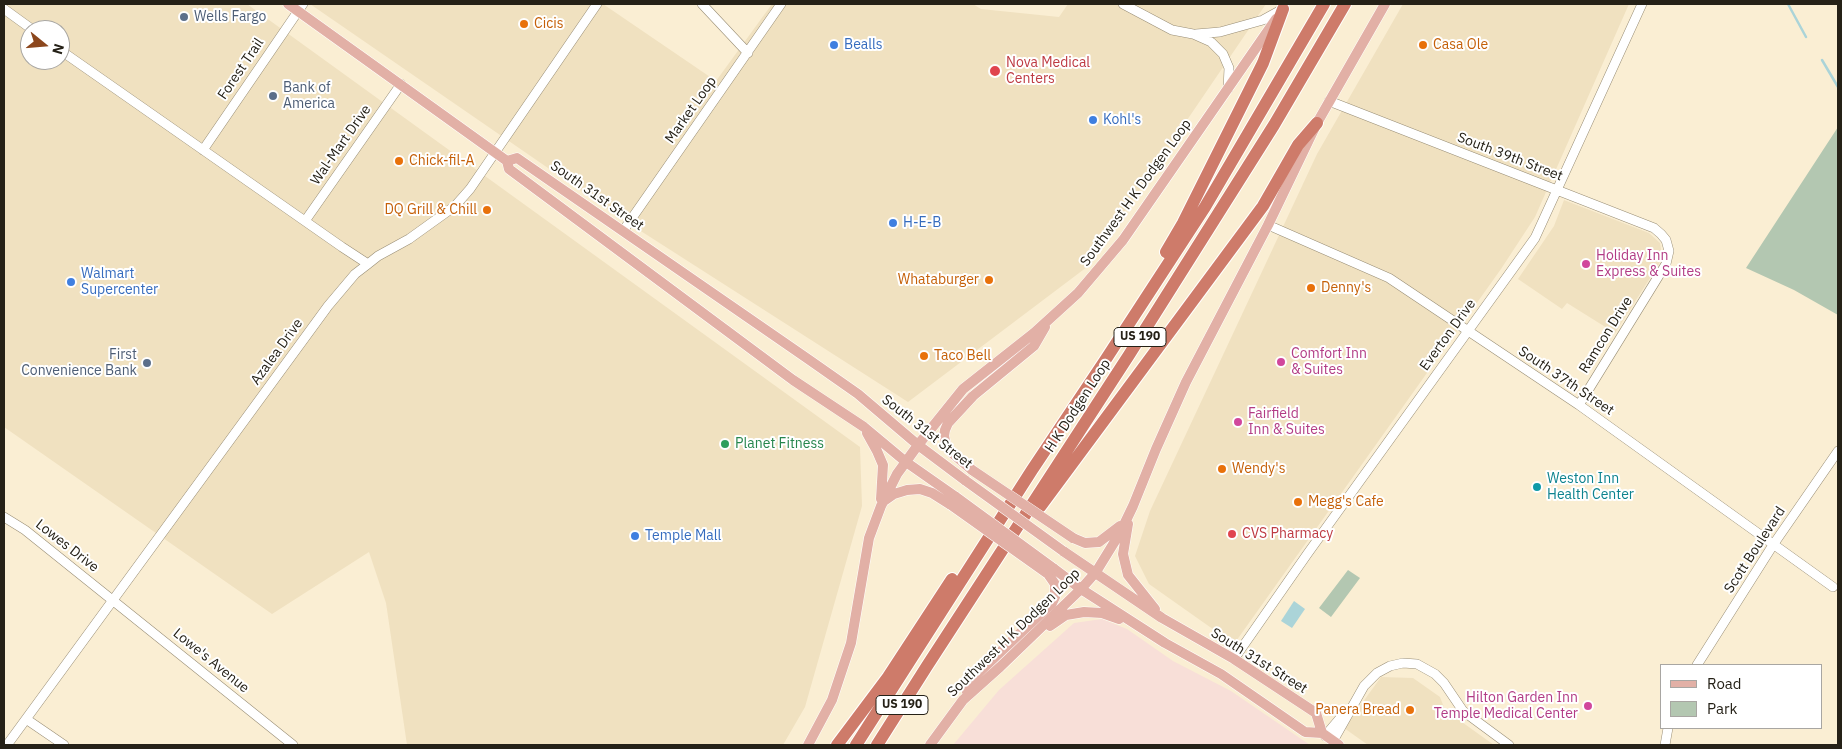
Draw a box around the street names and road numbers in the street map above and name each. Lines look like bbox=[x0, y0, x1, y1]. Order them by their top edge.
street label: Forest Trail bbox=[214, 35, 268, 103]
street label: Market Loop bbox=[662, 73, 720, 147]
street label: Wal-Mart Drive bbox=[307, 102, 375, 188]
street label: Southwest H K Dodgen Loop bbox=[1077, 116, 1195, 270]
street label: South 39th Street bbox=[1455, 129, 1565, 185]
street label: South 31st Street bbox=[547, 158, 647, 234]
street label: Ramcon Drive bbox=[1576, 294, 1636, 376]
street label: Everton Drive bbox=[1416, 296, 1480, 374]
street label: Azalea Drive bbox=[247, 316, 307, 388]
road number: US 190 bbox=[1114, 328, 1166, 347]
street label: South 37th Street bbox=[1515, 343, 1617, 419]
street label: H K Dodgen Loop bbox=[1042, 356, 1114, 456]
street label: South 31st Street bbox=[878, 391, 976, 473]
street label: Scott Boulevard bbox=[1721, 504, 1789, 596]
street label: Lowes Drive bbox=[32, 516, 102, 576]
street label: Southwest H K Dodgen Loop bbox=[944, 565, 1084, 701]
street label: Lowe's Avenue bbox=[170, 625, 252, 697]
street label: South 31st Street bbox=[1208, 625, 1310, 697]
road number: US 190 bbox=[876, 696, 928, 714]

